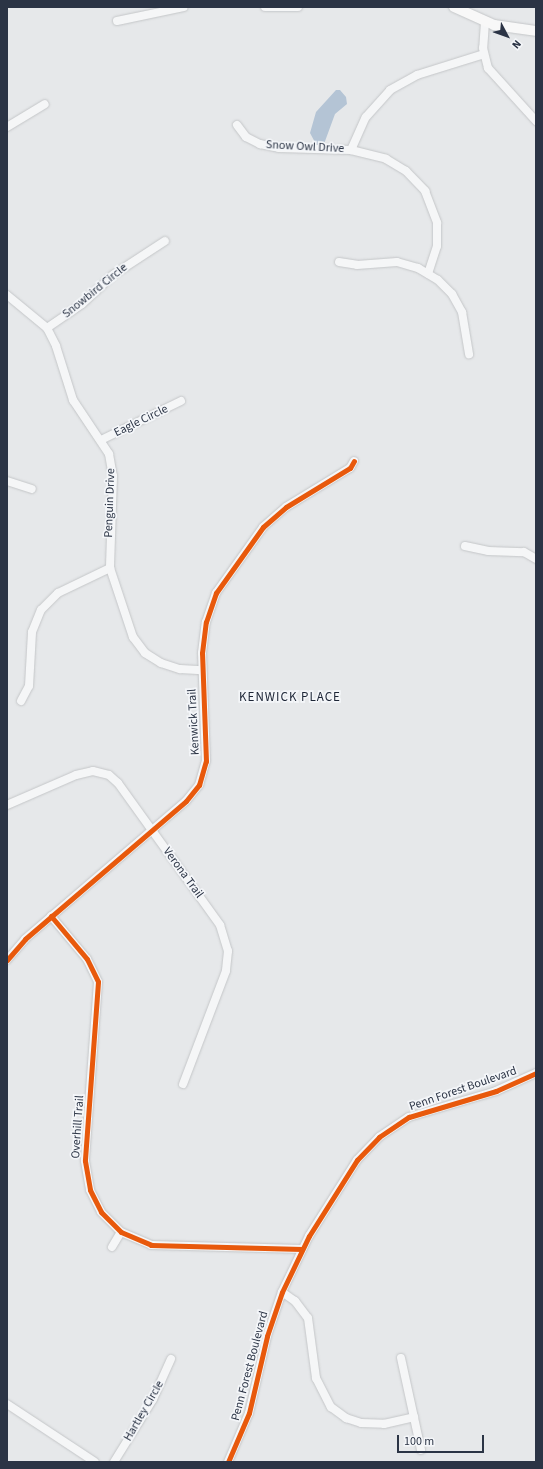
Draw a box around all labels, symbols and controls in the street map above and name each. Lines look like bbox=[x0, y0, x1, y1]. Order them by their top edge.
north arrow bbox=[487, 16, 527, 56]
text: N bbox=[508, 37, 525, 52]
street label: Snow Owl Drive bbox=[265, 138, 345, 156]
street label: Snowbird Circle bbox=[60, 261, 130, 321]
street label: Eagle Circle bbox=[112, 402, 170, 440]
street label: Penguin Drive bbox=[102, 468, 118, 538]
street label: Kenwick Trail bbox=[185, 688, 203, 756]
district label: KENWICK PLACE bbox=[239, 689, 341, 705]
street label: Verona Trail bbox=[160, 845, 206, 901]
street label: Penn Forest Boulevard bbox=[407, 1064, 519, 1114]
street label: Overhill Trail bbox=[69, 1095, 87, 1159]
street label: Penn Forest Boulevard bbox=[228, 1310, 272, 1422]
street label: Hartley Circle bbox=[121, 1378, 167, 1444]
scale bar bbox=[399, 1427, 486, 1453]
text: 100 m bbox=[404, 1433, 434, 1450]

